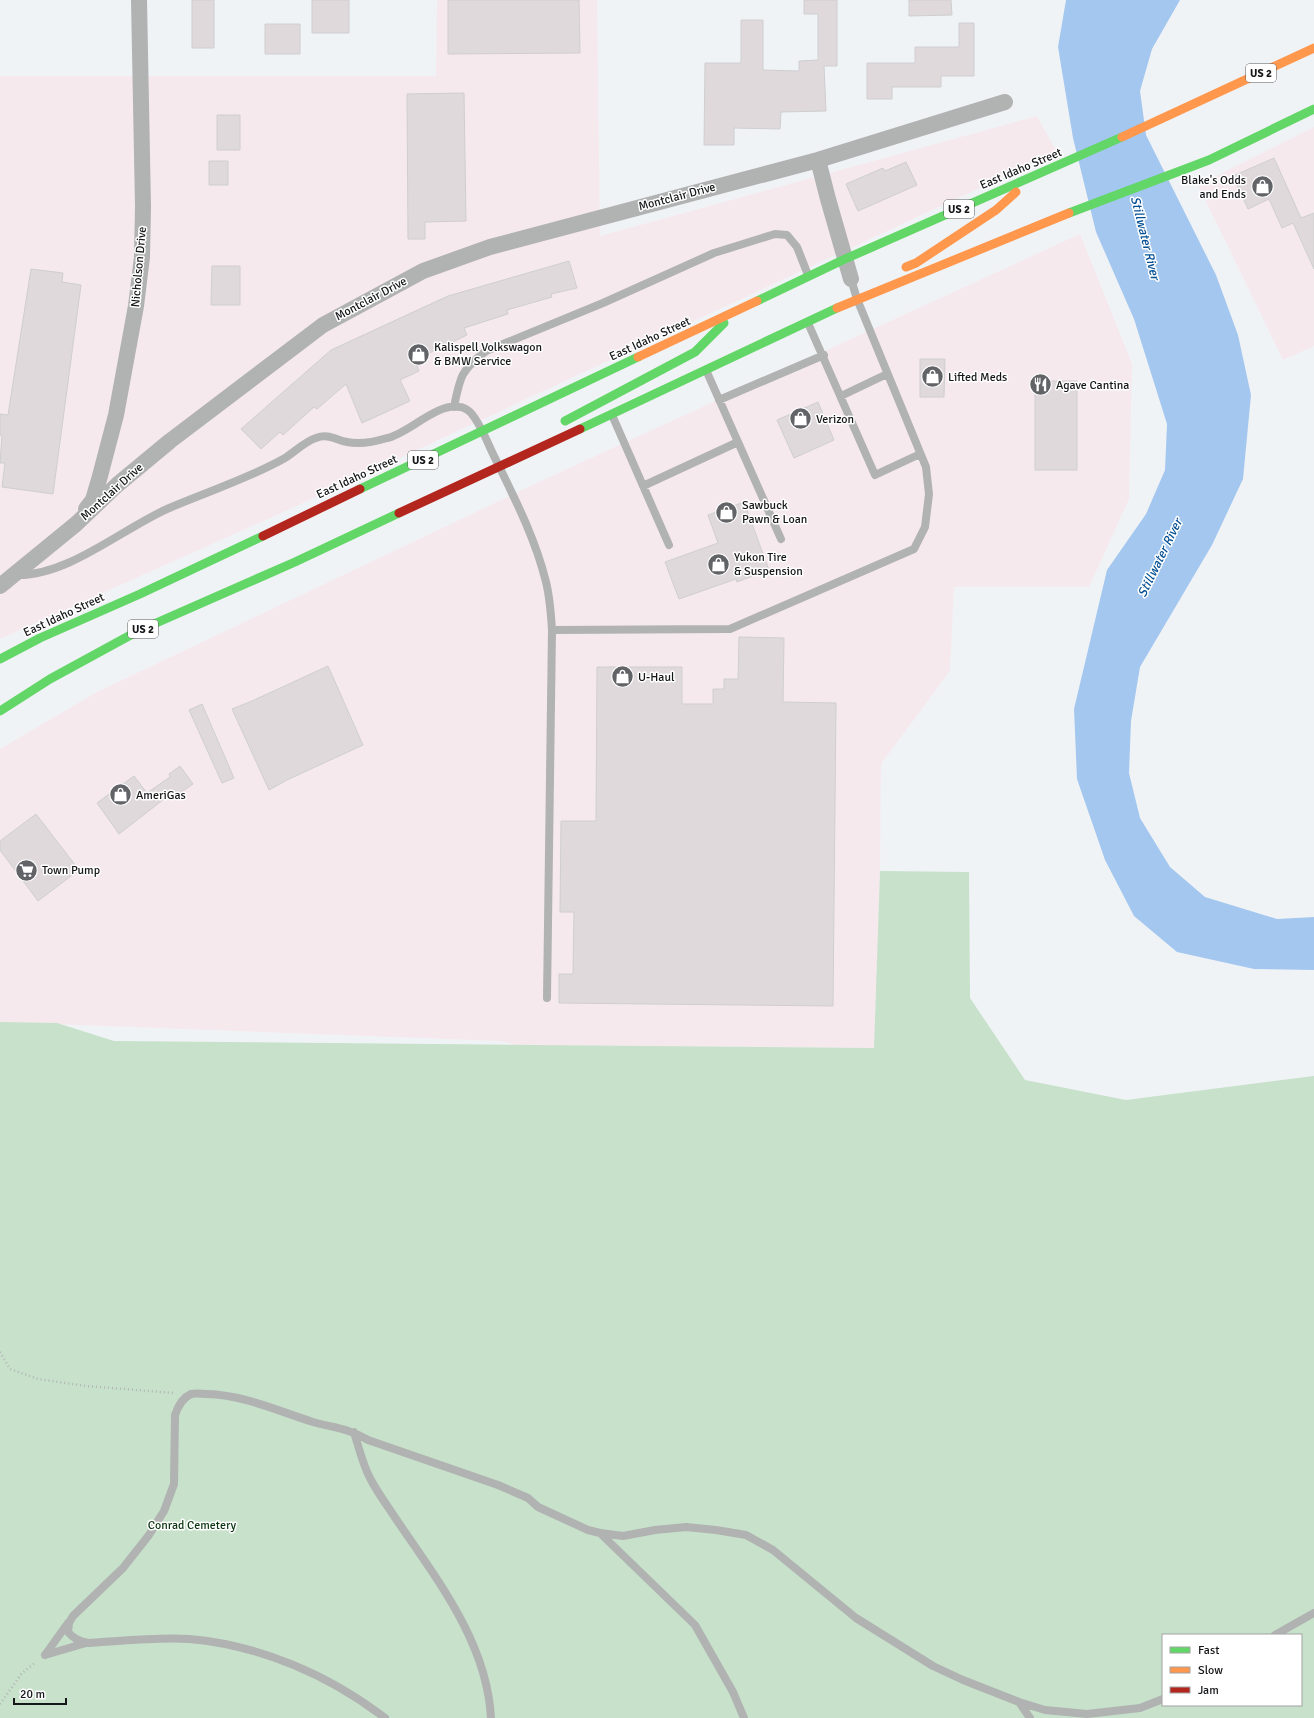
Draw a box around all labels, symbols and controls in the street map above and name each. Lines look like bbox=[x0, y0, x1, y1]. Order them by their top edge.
road number: US 2 bbox=[1246, 64, 1276, 82]
street label: East Idaho Street bbox=[978, 145, 1064, 193]
place label: Blake's Odds and Ends bbox=[1181, 173, 1246, 202]
shop icon: Blake's Odds and Ends bbox=[1249, 174, 1275, 200]
street label: Montclair Drive bbox=[637, 180, 717, 214]
water label: Stillwater River bbox=[1127, 195, 1164, 283]
road number: US 2 bbox=[944, 200, 974, 218]
street label: Nicholson Drive bbox=[128, 226, 150, 308]
street label: Montclair Drive bbox=[333, 274, 409, 324]
street label: East Idaho Street bbox=[607, 314, 693, 364]
place label: Kalispell Volkswagon & BMW Service bbox=[434, 340, 542, 369]
shop icon: Kalispell Volkswagon & BMW Service bbox=[406, 341, 432, 367]
shop icon: Lifted Meds bbox=[919, 364, 945, 390]
place label: Lifted Meds bbox=[948, 370, 1007, 385]
restaurant icon: Agave Cantina bbox=[1027, 372, 1053, 398]
place label: Agave Cantina bbox=[1056, 378, 1129, 393]
shop icon: Verizon bbox=[788, 406, 814, 432]
place label: Verizon bbox=[816, 412, 854, 427]
road number: US 2 bbox=[408, 451, 438, 469]
street label: East Idaho Street bbox=[314, 452, 400, 502]
street label: Montclair Drive bbox=[78, 460, 146, 524]
place label: Sawbuck Pawn & Loan bbox=[742, 498, 807, 527]
shop icon: Sawbuck Pawn & Loan bbox=[714, 499, 740, 525]
water label: Stillwater River bbox=[1134, 514, 1187, 600]
place label: Yukon Tire & Suspension bbox=[734, 550, 803, 579]
shop icon: Yukon Tire & Suspension bbox=[705, 551, 731, 577]
street label: East Idaho Street bbox=[21, 590, 107, 640]
road number: US 2 bbox=[128, 620, 158, 638]
shop icon: U-Haul bbox=[610, 664, 636, 690]
place label: U-Haul bbox=[638, 670, 675, 685]
shop icon: AmeriGas bbox=[107, 782, 133, 808]
place label: AmeriGas bbox=[136, 788, 186, 803]
supermarket icon: Town Pump bbox=[14, 857, 40, 883]
place label: Town Pump bbox=[42, 863, 100, 878]
park label: Conrad Cemetery bbox=[148, 1518, 237, 1533]
legend bbox=[1162, 1634, 1302, 1706]
text: Fast bbox=[1198, 1643, 1219, 1658]
text: Slow bbox=[1198, 1663, 1223, 1678]
scale bar bbox=[14, 1680, 66, 1706]
text: Jam bbox=[1198, 1683, 1219, 1698]
text: 20 m bbox=[20, 1687, 45, 1702]

